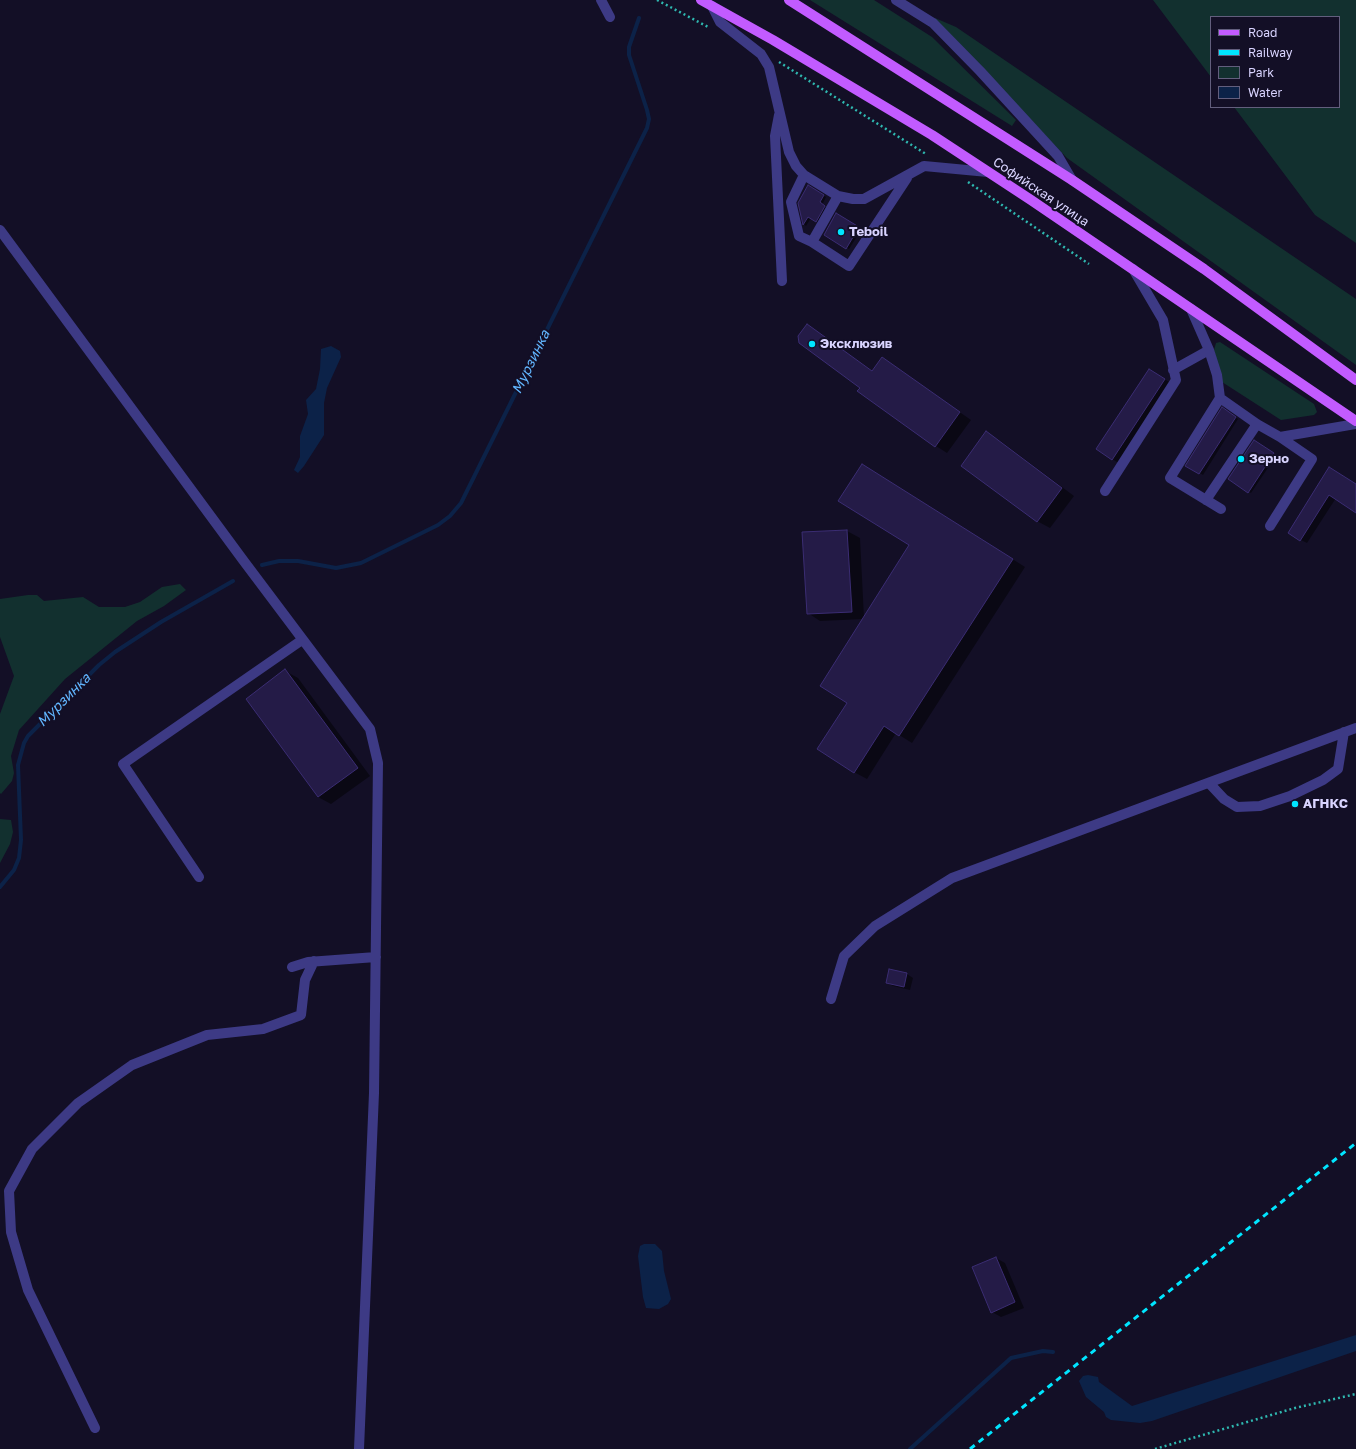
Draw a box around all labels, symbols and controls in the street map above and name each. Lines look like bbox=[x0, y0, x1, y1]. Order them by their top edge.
legend bbox=[1210, 16, 1340, 108]
text: Road bbox=[1248, 25, 1277, 40]
text: Railway bbox=[1248, 45, 1293, 60]
text: Park bbox=[1248, 65, 1274, 80]
text: Water bbox=[1248, 85, 1282, 100]
street label: Софийская улица bbox=[990, 154, 1092, 230]
place label: Teboil bbox=[849, 224, 888, 240]
marker: Teboil bbox=[836, 227, 846, 237]
water label: Мурзинка bbox=[508, 327, 554, 397]
place label: Эксклюзив bbox=[820, 336, 892, 352]
marker: Эксклюзив bbox=[807, 339, 817, 349]
place label: Зерно bbox=[1249, 451, 1289, 467]
marker: Зерно bbox=[1236, 454, 1246, 464]
water label: Мурзинка bbox=[34, 670, 94, 730]
place label: АГНКС bbox=[1303, 796, 1348, 812]
marker: АГНКС bbox=[1290, 799, 1300, 809]

